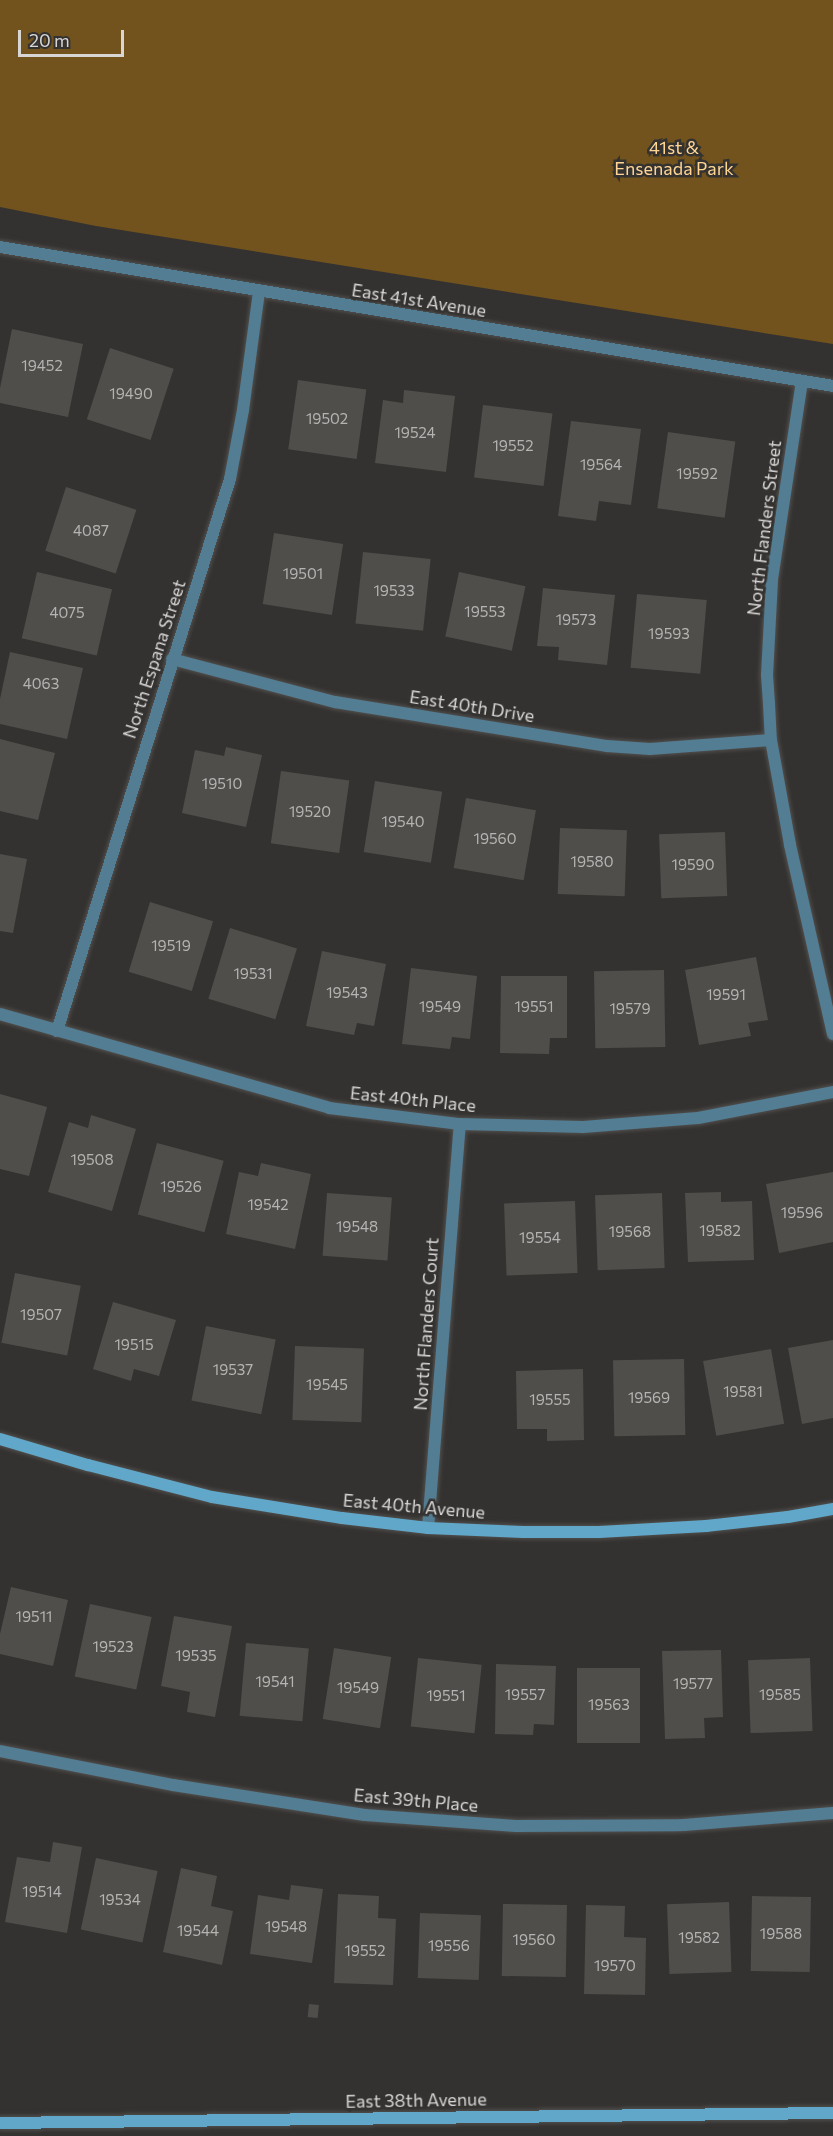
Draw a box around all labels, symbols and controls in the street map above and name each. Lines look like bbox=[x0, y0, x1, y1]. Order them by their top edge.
scale bar bbox=[21, 18, 128, 56]
text: 20 m bbox=[29, 29, 70, 51]
park label: 41st & Ensenada Park bbox=[614, 137, 734, 180]
street label: East 41st Avenue bbox=[350, 279, 488, 321]
house number: 19452 bbox=[21, 357, 63, 375]
house number: 19490 bbox=[109, 385, 153, 403]
house number: 19502 bbox=[306, 410, 348, 428]
house number: 19524 bbox=[394, 424, 436, 442]
house number: 19552 bbox=[492, 437, 534, 455]
street label: North Flanders Street bbox=[743, 439, 785, 617]
house number: 19564 bbox=[580, 456, 622, 474]
house number: 19592 bbox=[676, 465, 718, 483]
house number: 4087 bbox=[73, 522, 109, 540]
house number: 19501 bbox=[283, 565, 323, 583]
street label: North Espana Street bbox=[118, 577, 190, 741]
house number: 19533 bbox=[373, 582, 415, 600]
house number: 19553 bbox=[464, 603, 506, 621]
house number: 4075 bbox=[49, 604, 85, 622]
house number: 19573 bbox=[556, 611, 596, 629]
house number: 19593 bbox=[648, 625, 690, 643]
house number: 4063 bbox=[23, 675, 59, 693]
street label: East 40th Drive bbox=[408, 685, 536, 727]
house number: 19510 bbox=[202, 775, 242, 793]
house number: 19520 bbox=[289, 803, 331, 821]
house number: 19540 bbox=[382, 813, 424, 831]
house number: 19560 bbox=[473, 830, 517, 848]
house number: 19580 bbox=[570, 853, 614, 871]
house number: 19590 bbox=[671, 856, 715, 874]
house number: 19519 bbox=[151, 937, 191, 955]
house number: 19531 bbox=[233, 965, 273, 983]
house number: 19543 bbox=[326, 984, 368, 1002]
house number: 19591 bbox=[706, 986, 746, 1004]
house number: 19549 bbox=[419, 998, 461, 1016]
house number: 19551 bbox=[514, 998, 554, 1016]
house number: 19579 bbox=[609, 1000, 651, 1018]
street label: East 40th Place bbox=[349, 1082, 477, 1116]
house number: 19508 bbox=[70, 1151, 114, 1169]
house number: 19526 bbox=[160, 1178, 202, 1196]
house number: 19542 bbox=[247, 1196, 289, 1214]
house number: 19596 bbox=[781, 1204, 823, 1222]
house number: 19548 bbox=[336, 1218, 378, 1236]
house number: 19582 bbox=[699, 1222, 741, 1240]
house number: 19568 bbox=[609, 1223, 651, 1241]
house number: 19554 bbox=[519, 1229, 561, 1247]
street label: North Flanders Court bbox=[409, 1237, 443, 1411]
house number: 19507 bbox=[20, 1306, 62, 1324]
house number: 19515 bbox=[114, 1336, 154, 1354]
house number: 19537 bbox=[213, 1361, 253, 1379]
house number: 19545 bbox=[306, 1376, 348, 1394]
house number: 19581 bbox=[723, 1383, 763, 1401]
house number: 19569 bbox=[628, 1389, 670, 1407]
house number: 19555 bbox=[529, 1391, 571, 1409]
street label: East 40th Avenue bbox=[342, 1489, 486, 1523]
house number: 19511 bbox=[16, 1608, 52, 1626]
house number: 19523 bbox=[92, 1638, 134, 1656]
house number: 19535 bbox=[175, 1647, 217, 1665]
house number: 19541 bbox=[255, 1673, 295, 1691]
house number: 19577 bbox=[673, 1675, 713, 1693]
house number: 19549 bbox=[337, 1679, 379, 1697]
house number: 19557 bbox=[505, 1686, 545, 1704]
house number: 19585 bbox=[759, 1686, 801, 1704]
house number: 19551 bbox=[426, 1687, 466, 1705]
house number: 19563 bbox=[588, 1696, 630, 1714]
street label: East 39th Place bbox=[353, 1784, 479, 1816]
house number: 19514 bbox=[22, 1883, 62, 1901]
house number: 19534 bbox=[99, 1891, 141, 1909]
house number: 19548 bbox=[265, 1918, 307, 1936]
house number: 19544 bbox=[177, 1922, 219, 1940]
house number: 19588 bbox=[760, 1925, 802, 1943]
house number: 19582 bbox=[678, 1929, 720, 1947]
house number: 19560 bbox=[512, 1931, 556, 1949]
house number: 19556 bbox=[428, 1937, 470, 1955]
house number: 19552 bbox=[344, 1942, 386, 1960]
house number: 19570 bbox=[594, 1957, 636, 1975]
street label: East 38th Avenue bbox=[345, 2088, 487, 2112]

